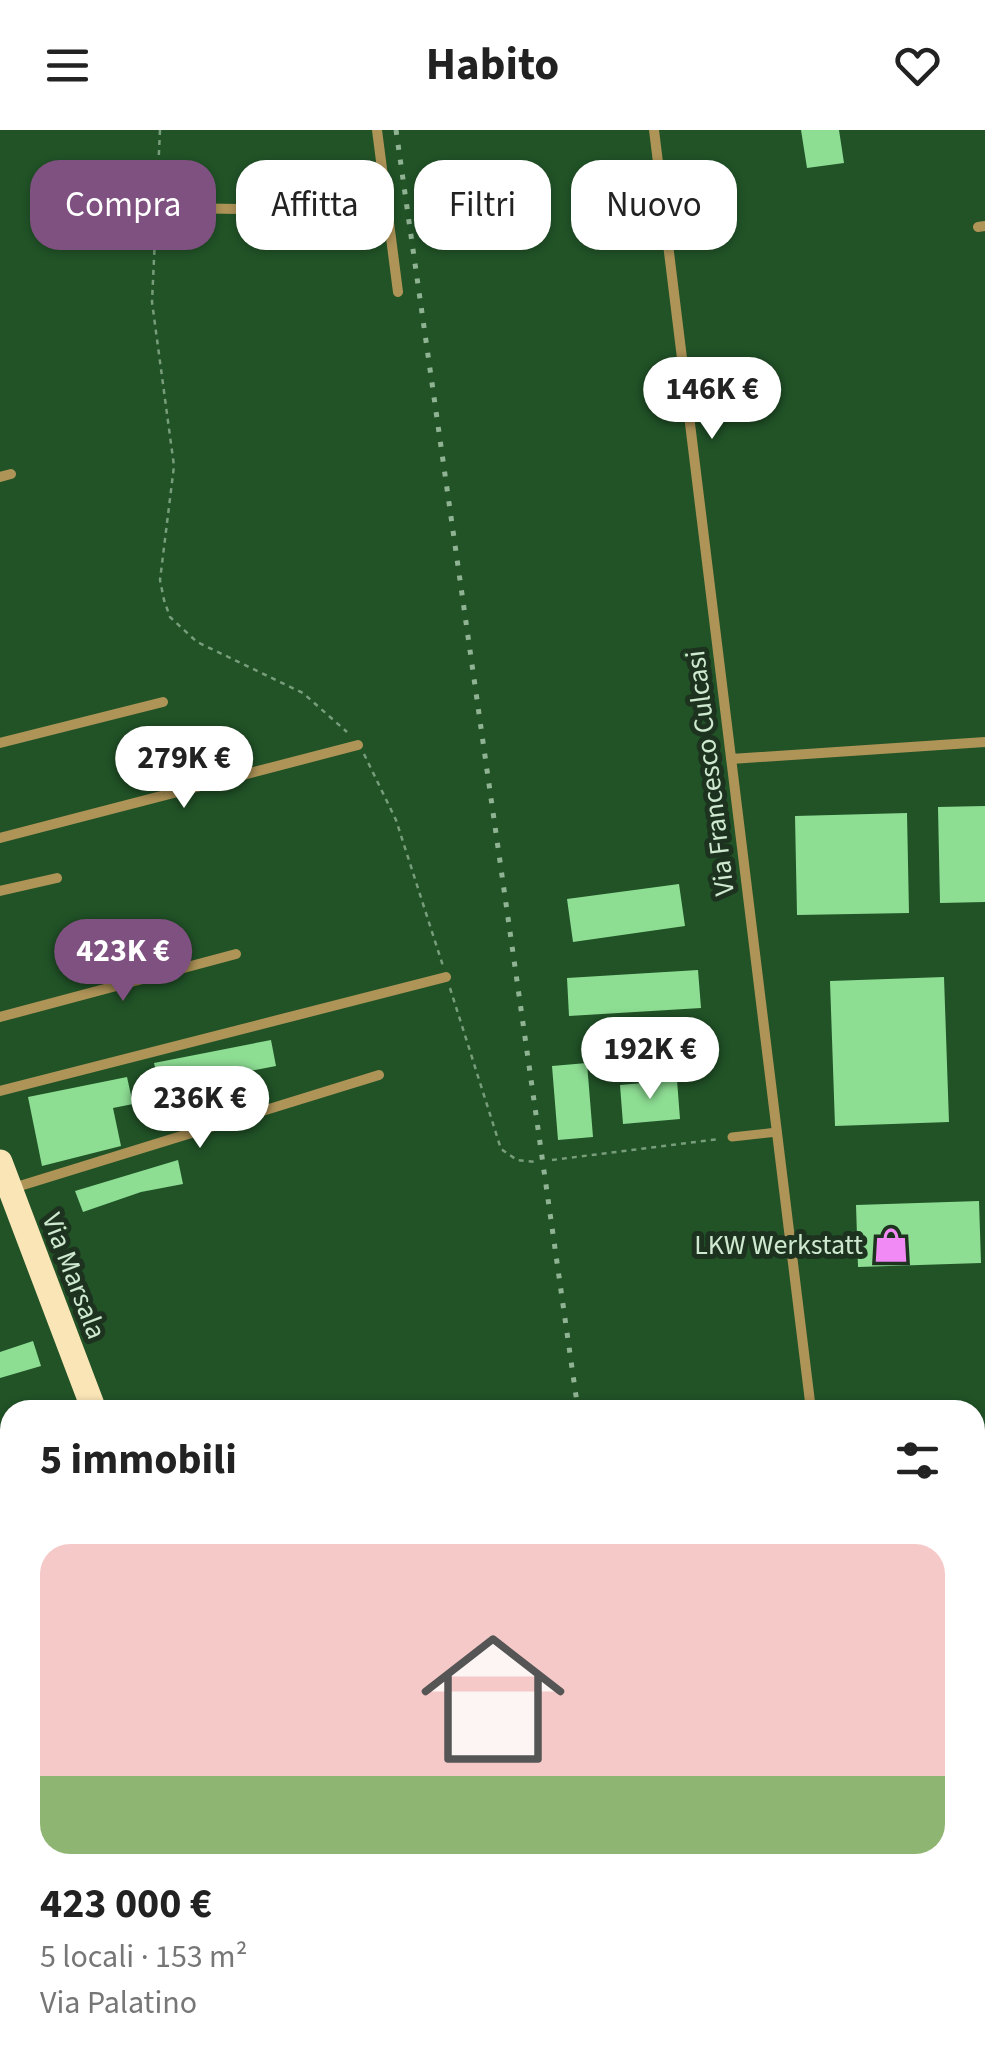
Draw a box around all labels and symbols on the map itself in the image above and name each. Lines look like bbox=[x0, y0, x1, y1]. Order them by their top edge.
pin: 146K € bbox=[631, 357, 793, 442]
street label: Via Francesco Culcasi bbox=[675, 648, 745, 898]
pin: 279K € bbox=[103, 726, 265, 811]
pin: 423K € bbox=[42, 919, 204, 1004]
pin: 192K € bbox=[569, 1017, 731, 1102]
pin: 236K € bbox=[119, 1066, 281, 1151]
street label: Via Marsala bbox=[32, 1207, 116, 1345]
place label: LKW Werkstatt bbox=[694, 1225, 864, 1265]
shop icon: LKW Werkstatt bbox=[872, 1226, 910, 1264]

